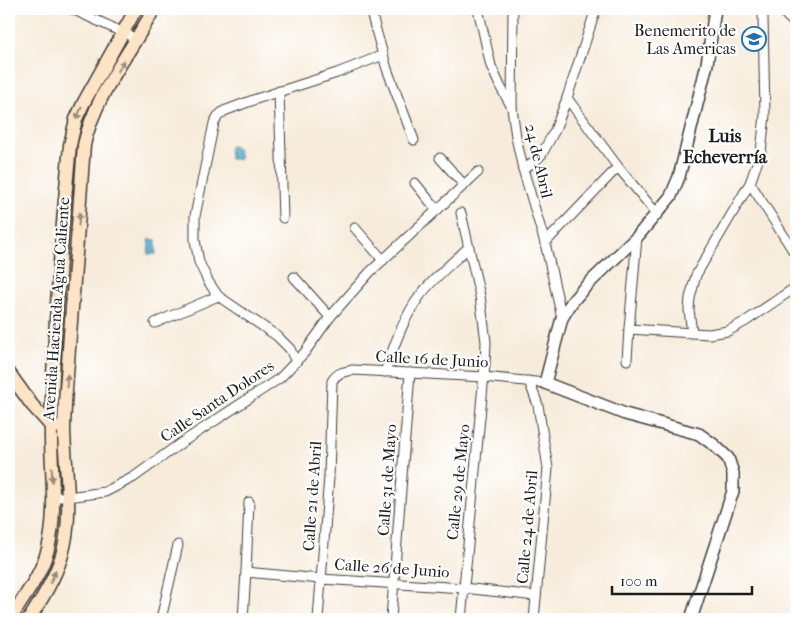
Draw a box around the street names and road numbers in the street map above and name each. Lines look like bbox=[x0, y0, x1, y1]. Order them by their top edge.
street label: 24 de Abril bbox=[521, 122, 557, 201]
street label: Avenida Hacienda Agua Caliente bbox=[39, 196, 73, 423]
street label: Calle 16 de Junio bbox=[375, 347, 489, 371]
street label: Calle Santa Dolores bbox=[157, 356, 277, 446]
street label: Calle 31 de Mayo bbox=[374, 423, 400, 537]
street label: Calle 29 de Mayo bbox=[442, 423, 474, 541]
street label: Calle 21 de Abril bbox=[299, 440, 325, 552]
street label: Calle 24 de Abril bbox=[513, 469, 541, 585]
street label: Calle 26 de Junio bbox=[334, 554, 450, 582]

